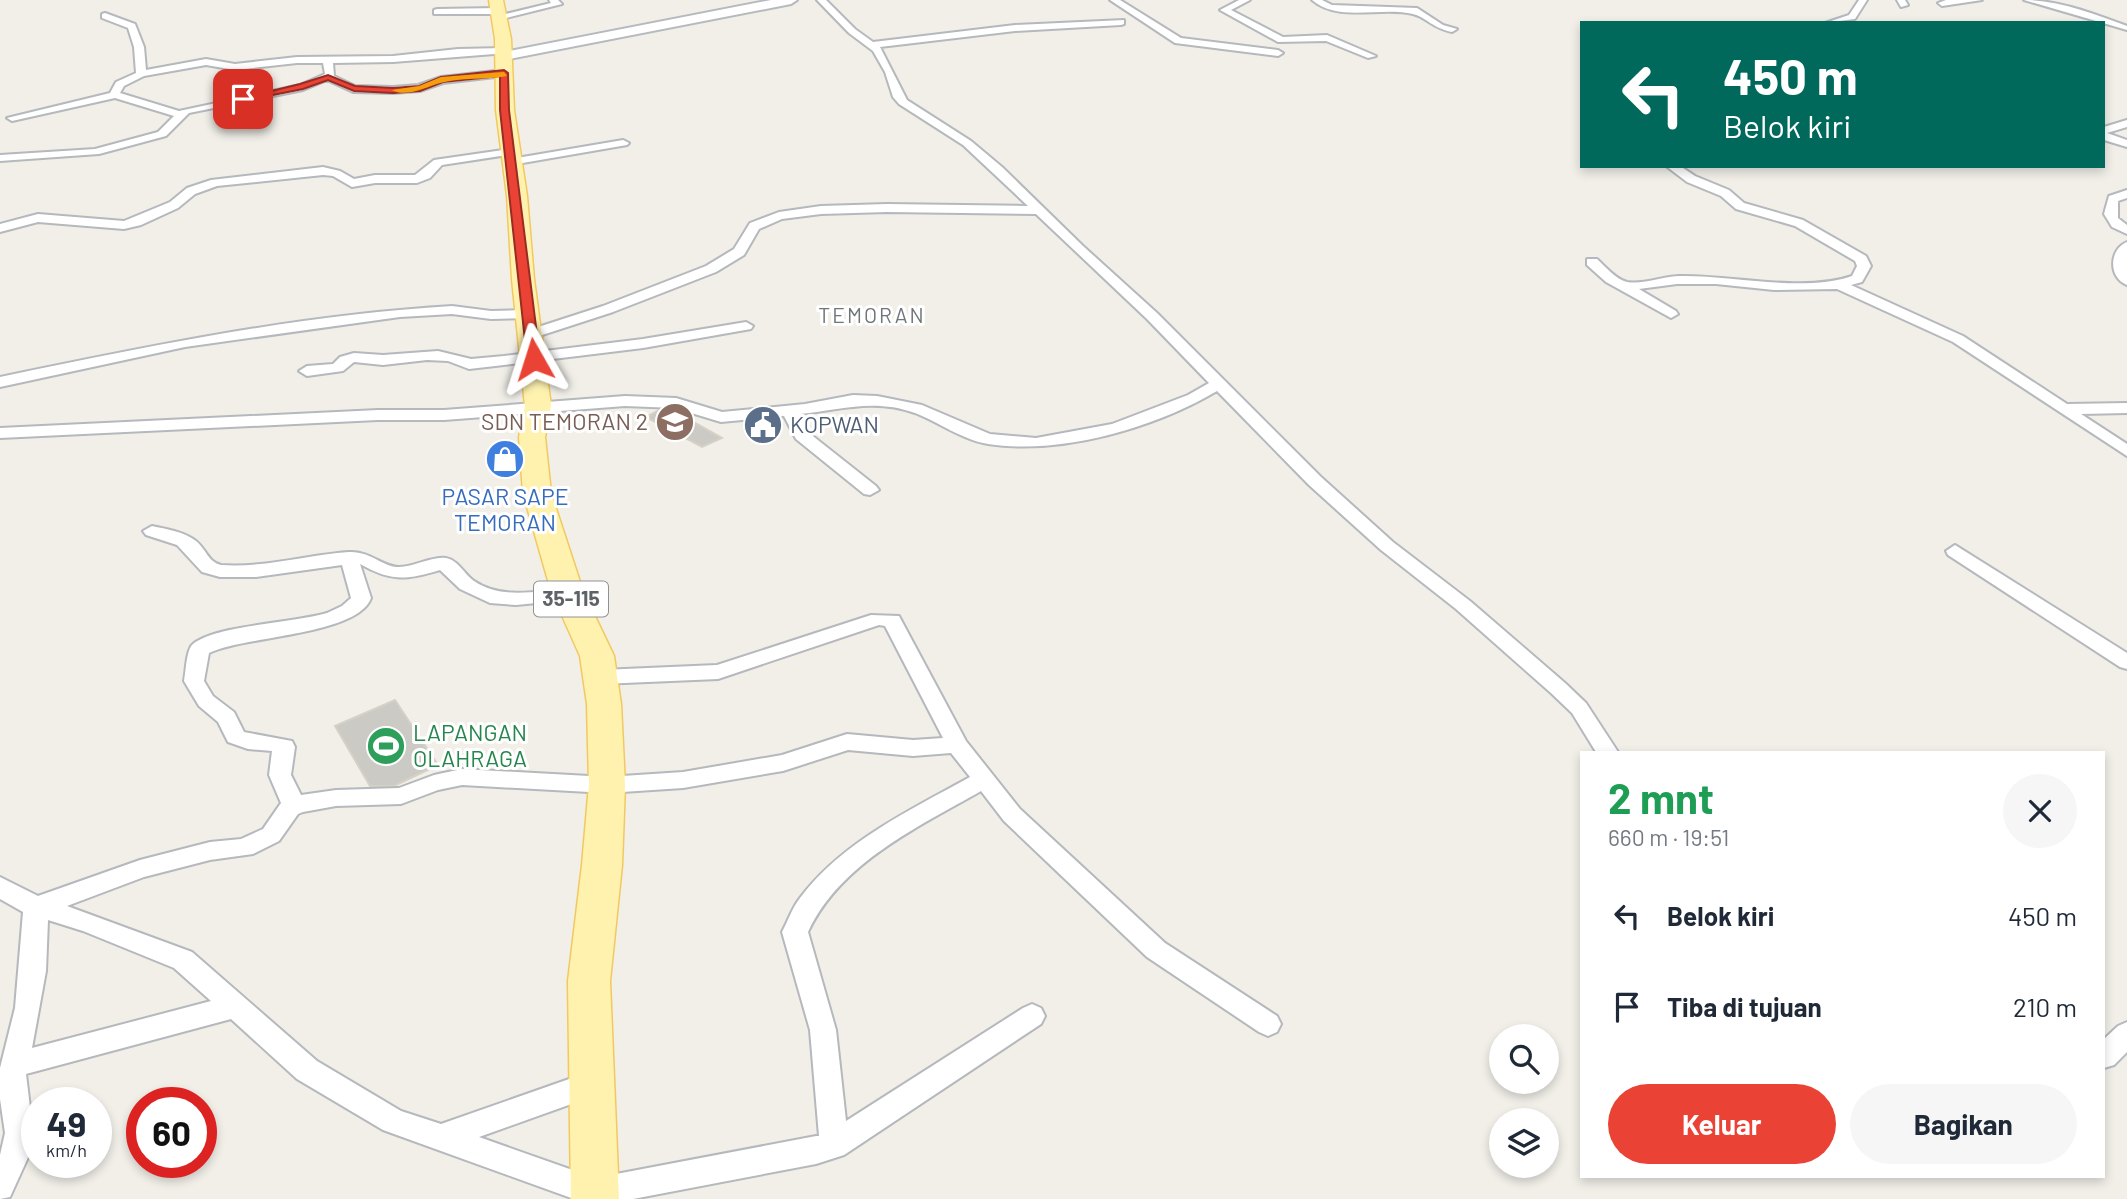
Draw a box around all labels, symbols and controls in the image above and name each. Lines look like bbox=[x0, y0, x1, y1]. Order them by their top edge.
text: 450 m bbox=[1723, 46, 1858, 105]
icon: left bbox=[1608, 49, 1699, 140]
pin bbox=[213, 69, 273, 129]
icon: arrive bbox=[224, 80, 262, 118]
text: Belok kiri bbox=[1723, 106, 1851, 144]
district label: TEMORAN bbox=[818, 302, 926, 327]
position arrow bbox=[497, 322, 571, 396]
school or university icon: SDN TEMORAN 2 bbox=[654, 401, 696, 443]
public building icon: KOPWAN bbox=[742, 404, 784, 446]
place label: SDN TEMORAN 2 bbox=[481, 407, 648, 435]
place label: KOPWAN bbox=[790, 410, 879, 438]
shop icon: PASAR SAPE TEMORAN bbox=[484, 438, 526, 480]
place label: PASAR SAPE TEMORAN bbox=[441, 482, 569, 536]
road number: 35-115 bbox=[534, 582, 608, 616]
place label: LAPANGAN OLAHRAGA bbox=[413, 718, 527, 772]
sports icon: LAPANGAN OLAHRAGA bbox=[365, 725, 407, 767]
text: 2 mnt bbox=[1608, 772, 1714, 822]
button: close bbox=[2003, 774, 2077, 848]
text: 660 m · 19:51 bbox=[1608, 823, 1729, 851]
icon: left bbox=[1608, 897, 1646, 935]
text: Belok kiri bbox=[1667, 900, 1774, 931]
text: 450 m bbox=[2008, 900, 2077, 931]
icon: arrive bbox=[1608, 988, 1646, 1026]
text: Tiba di tujuan bbox=[1667, 991, 1822, 1022]
text: 210 m bbox=[2013, 991, 2077, 1022]
map controls bbox=[1489, 1024, 1559, 1178]
button: search bbox=[1489, 1024, 1559, 1094]
button: Keluar bbox=[1608, 1084, 1836, 1164]
button: Bagikan bbox=[1850, 1084, 2077, 1164]
speed limit sign: 60 bbox=[126, 1087, 217, 1178]
text: 49 bbox=[47, 1102, 86, 1144]
button: layers bbox=[1489, 1108, 1559, 1178]
text: km/h bbox=[46, 1139, 87, 1161]

